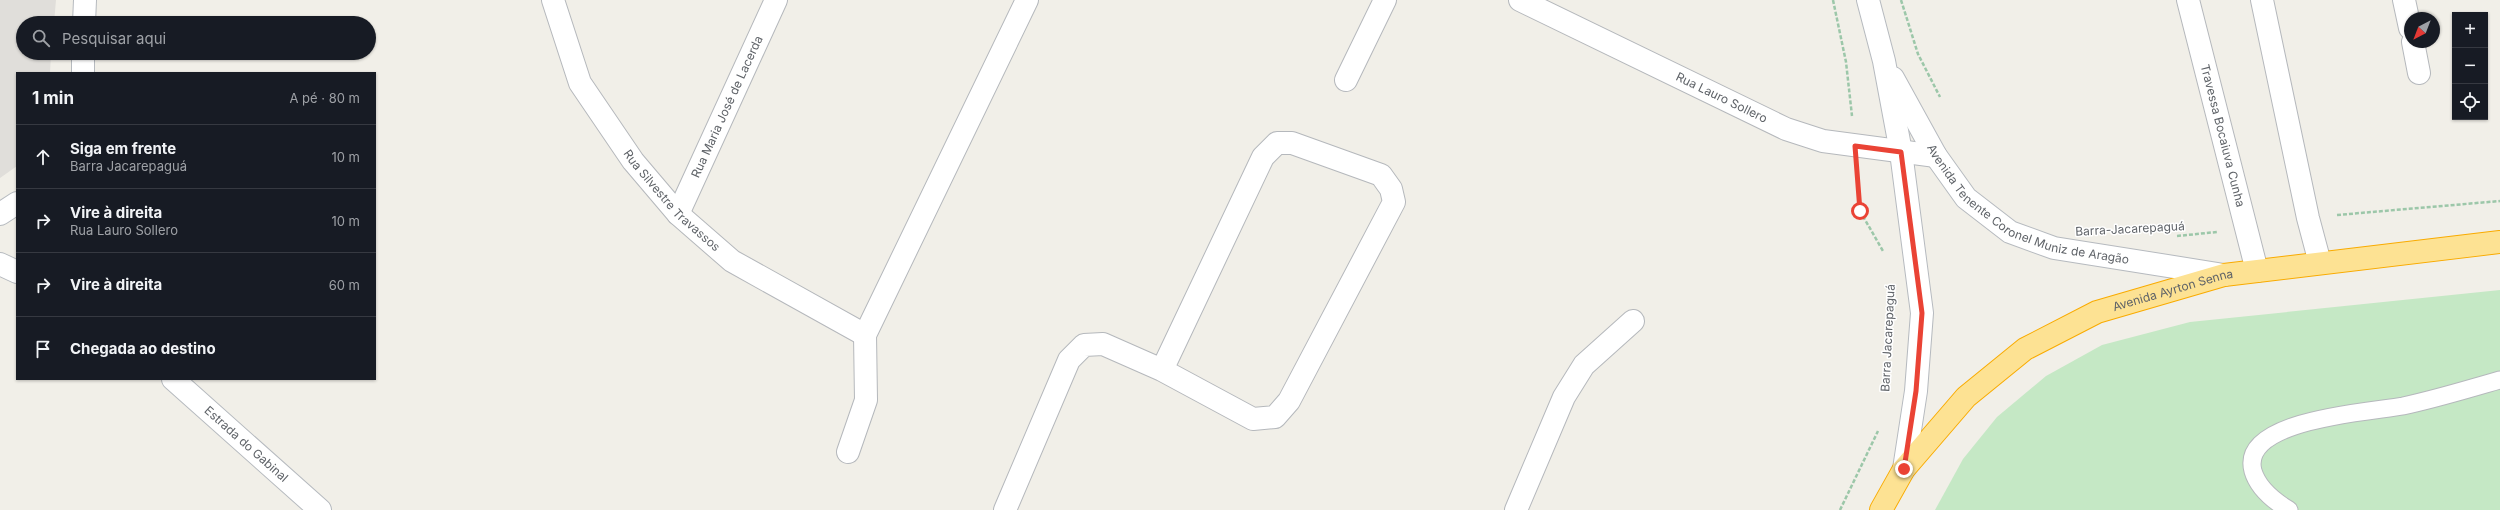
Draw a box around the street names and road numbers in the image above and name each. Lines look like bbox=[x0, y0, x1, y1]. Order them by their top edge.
street label: Rua Maria José de Lacerda bbox=[688, 33, 766, 180]
street label: Travessa Bocaiuva Cunha bbox=[2198, 62, 2248, 209]
street label: Rua Lauro Sollero bbox=[1674, 69, 1770, 126]
street label: Avenida Tenente Coronel Muniz de Aragão bbox=[1924, 142, 2130, 267]
street label: Rua Silvestre Travassos bbox=[620, 147, 723, 254]
street label: Barra-Jacarepaguá bbox=[2075, 218, 2185, 239]
street label: Avenida Ayrton Senna bbox=[2111, 266, 2234, 314]
street label: Barra Jacarepaguá bbox=[1877, 284, 1898, 392]
street label: Estrada do Gabinal bbox=[202, 403, 291, 485]

